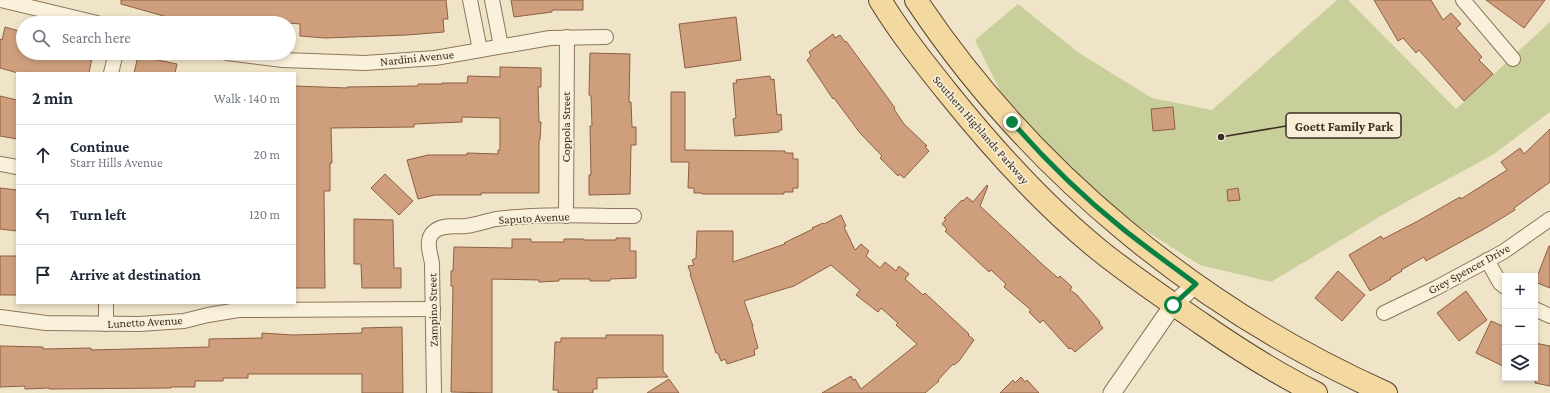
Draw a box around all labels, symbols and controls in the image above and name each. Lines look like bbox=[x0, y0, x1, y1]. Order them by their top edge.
search box bbox=[16, 16, 296, 60]
icon: search bbox=[30, 27, 52, 49]
text: Search here bbox=[62, 30, 131, 46]
street label: Nardini Avenue bbox=[379, 47, 455, 69]
street label: Southern Highlands Parkway bbox=[930, 73, 1032, 187]
text: 2 min bbox=[32, 89, 73, 108]
text: Walk · 140 m bbox=[214, 91, 280, 106]
street label: Coppola Street bbox=[559, 91, 573, 162]
route end bbox=[1003, 113, 1021, 131]
callout: Goett Family Park bbox=[1286, 113, 1401, 138]
text: Goett Family Park bbox=[1295, 119, 1394, 134]
text: Continue bbox=[70, 139, 129, 155]
icon: ahead bbox=[32, 144, 54, 166]
text: 20 m bbox=[254, 147, 280, 162]
text: Starr Hills Avenue bbox=[70, 155, 163, 170]
icon: left bbox=[32, 204, 54, 226]
text: Turn left bbox=[70, 207, 126, 223]
text: 120 m bbox=[249, 207, 280, 222]
street label: Saputo Avenue bbox=[498, 209, 570, 227]
street label: Grey Spencer Drive bbox=[1426, 241, 1512, 297]
icon: arrive bbox=[32, 264, 54, 286]
text: Arrive at destination bbox=[70, 267, 201, 283]
street label: Zampino Street bbox=[425, 272, 441, 347]
map controls bbox=[1502, 273, 1538, 381]
button: + bbox=[1502, 273, 1538, 309]
route start bbox=[1164, 296, 1182, 314]
button: − bbox=[1502, 309, 1538, 345]
street label: Lunetto Avenue bbox=[107, 313, 183, 331]
button: layers bbox=[1502, 345, 1538, 381]

